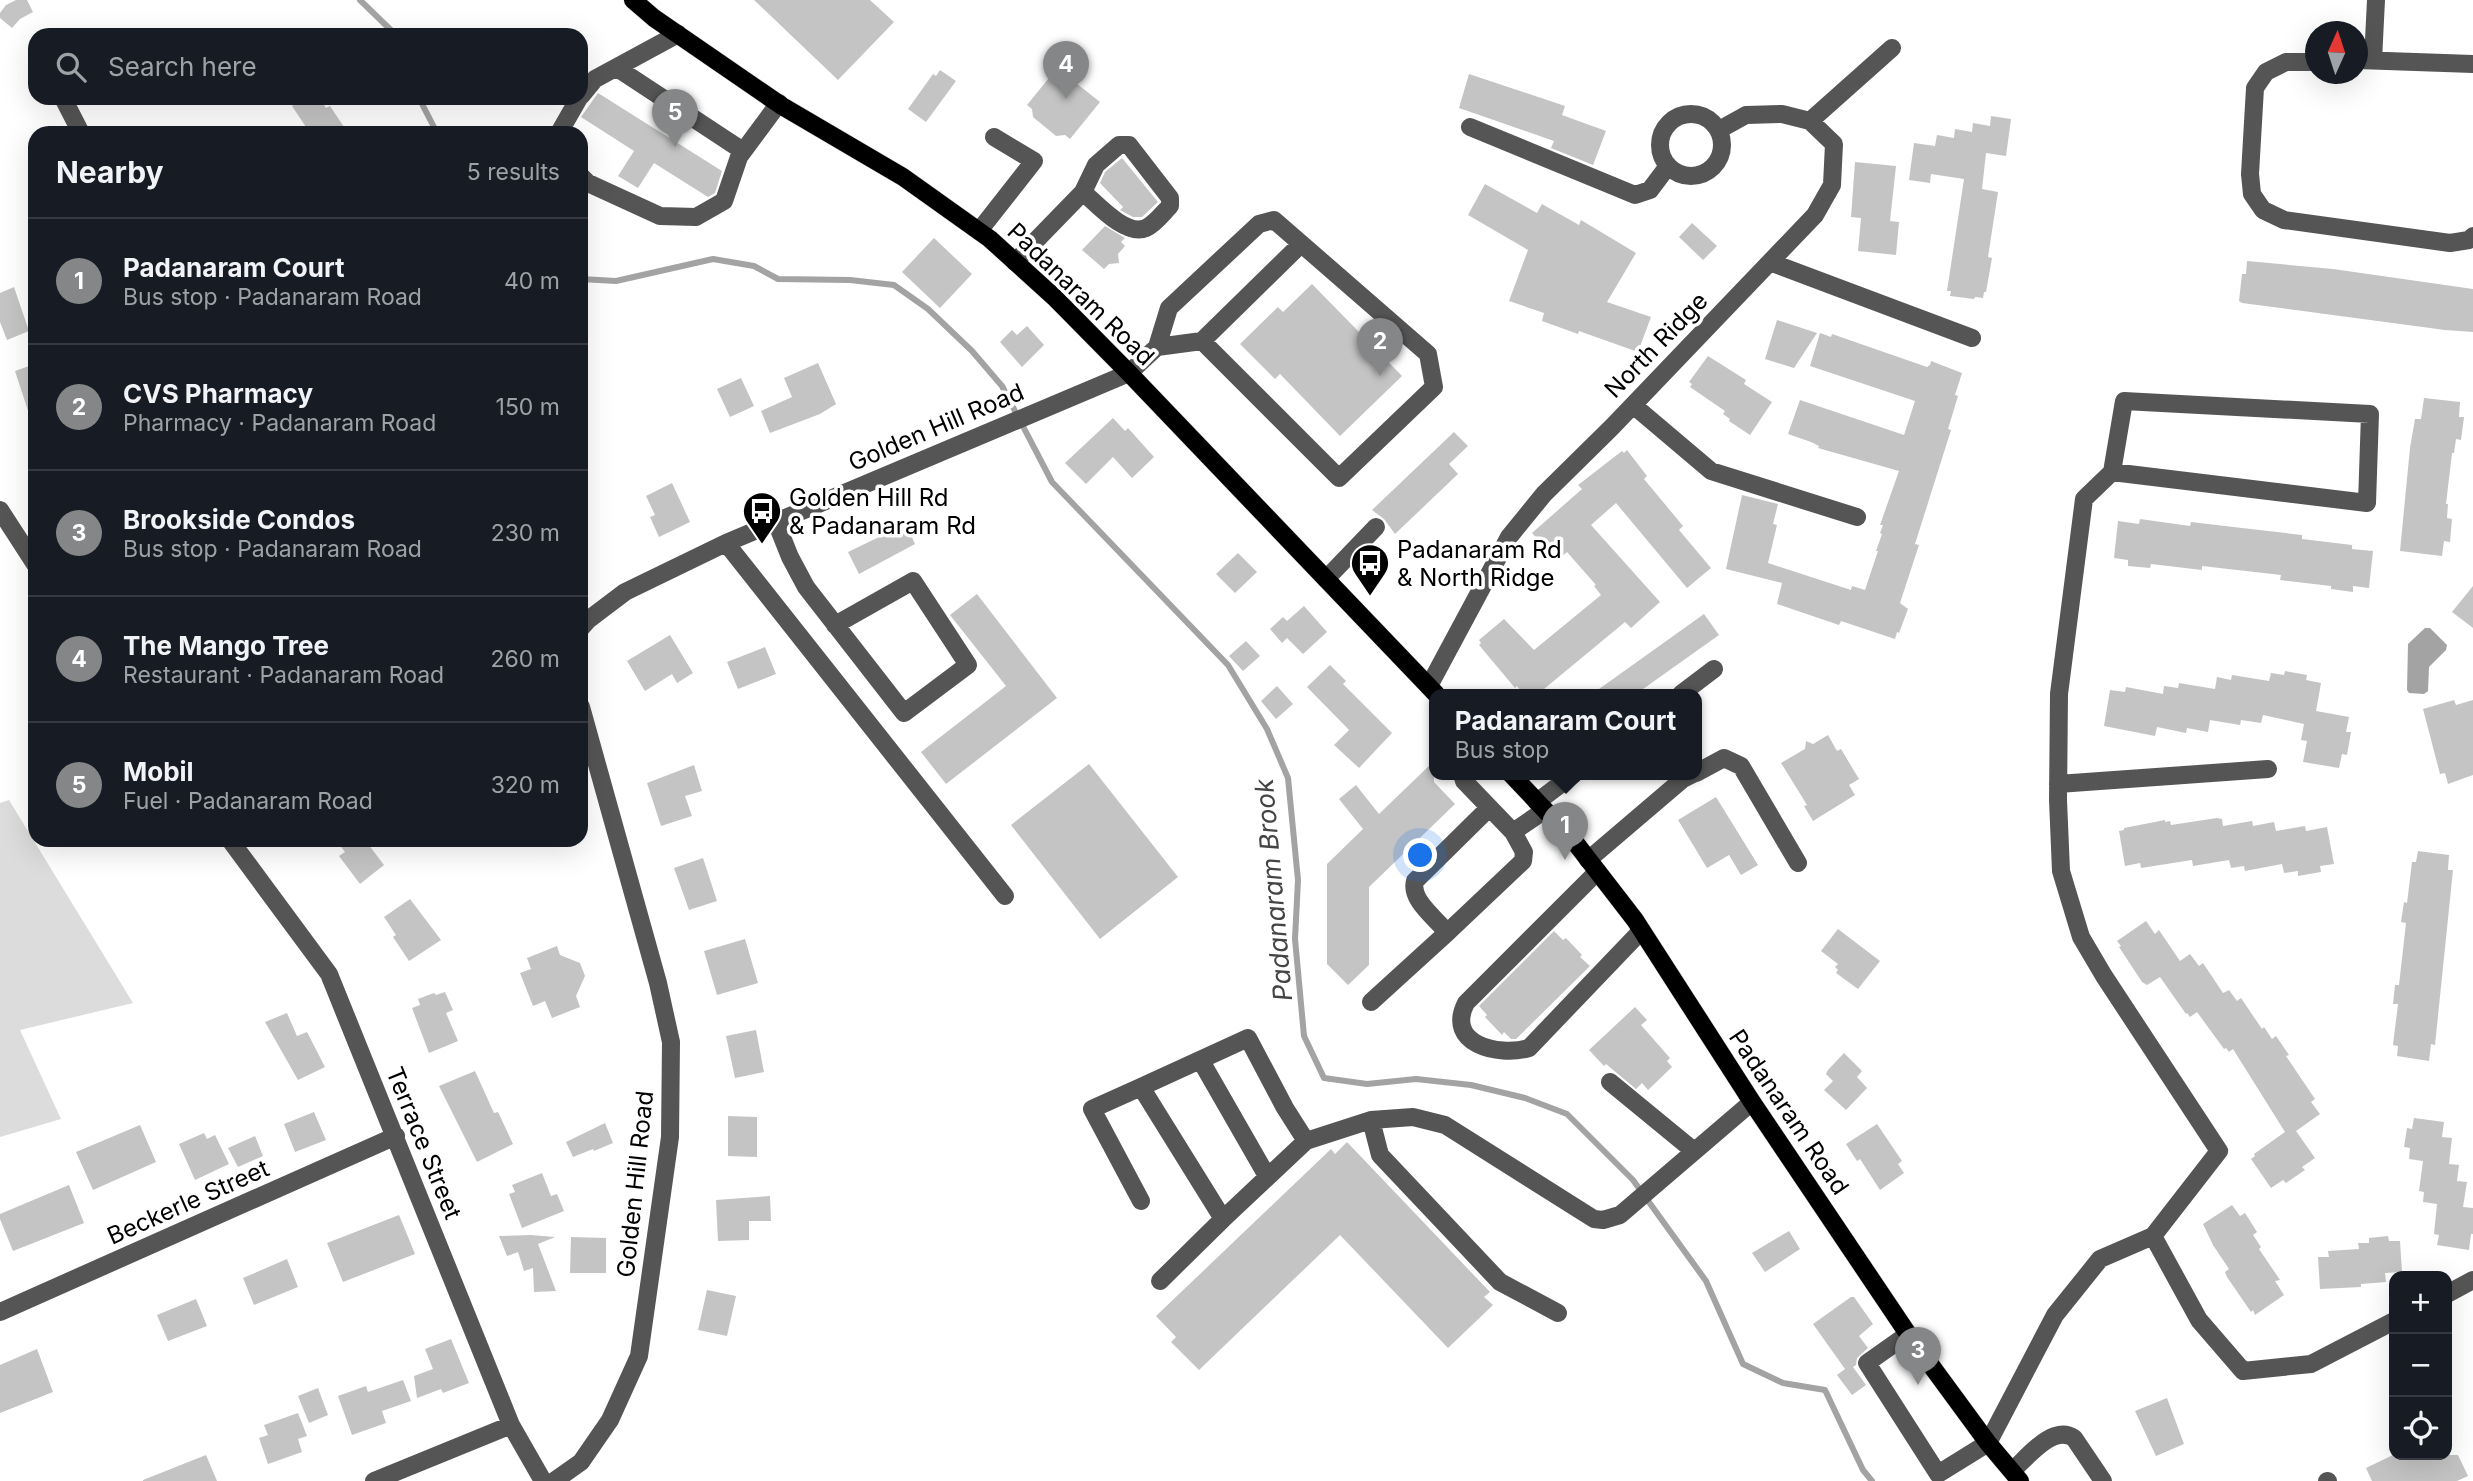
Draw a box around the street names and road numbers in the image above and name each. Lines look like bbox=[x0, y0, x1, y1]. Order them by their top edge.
street label: Padanaram Road bbox=[1002, 217, 1160, 371]
street label: North Ridge bbox=[1599, 286, 1713, 404]
street label: Golden Hill Road bbox=[844, 377, 1028, 477]
street label: Padanaram Road bbox=[1723, 1024, 1855, 1200]
street label: Terrace Street bbox=[380, 1063, 468, 1224]
street label: Golden Hill Road bbox=[611, 1089, 659, 1279]
street label: Beckerle Street bbox=[103, 1153, 273, 1251]

